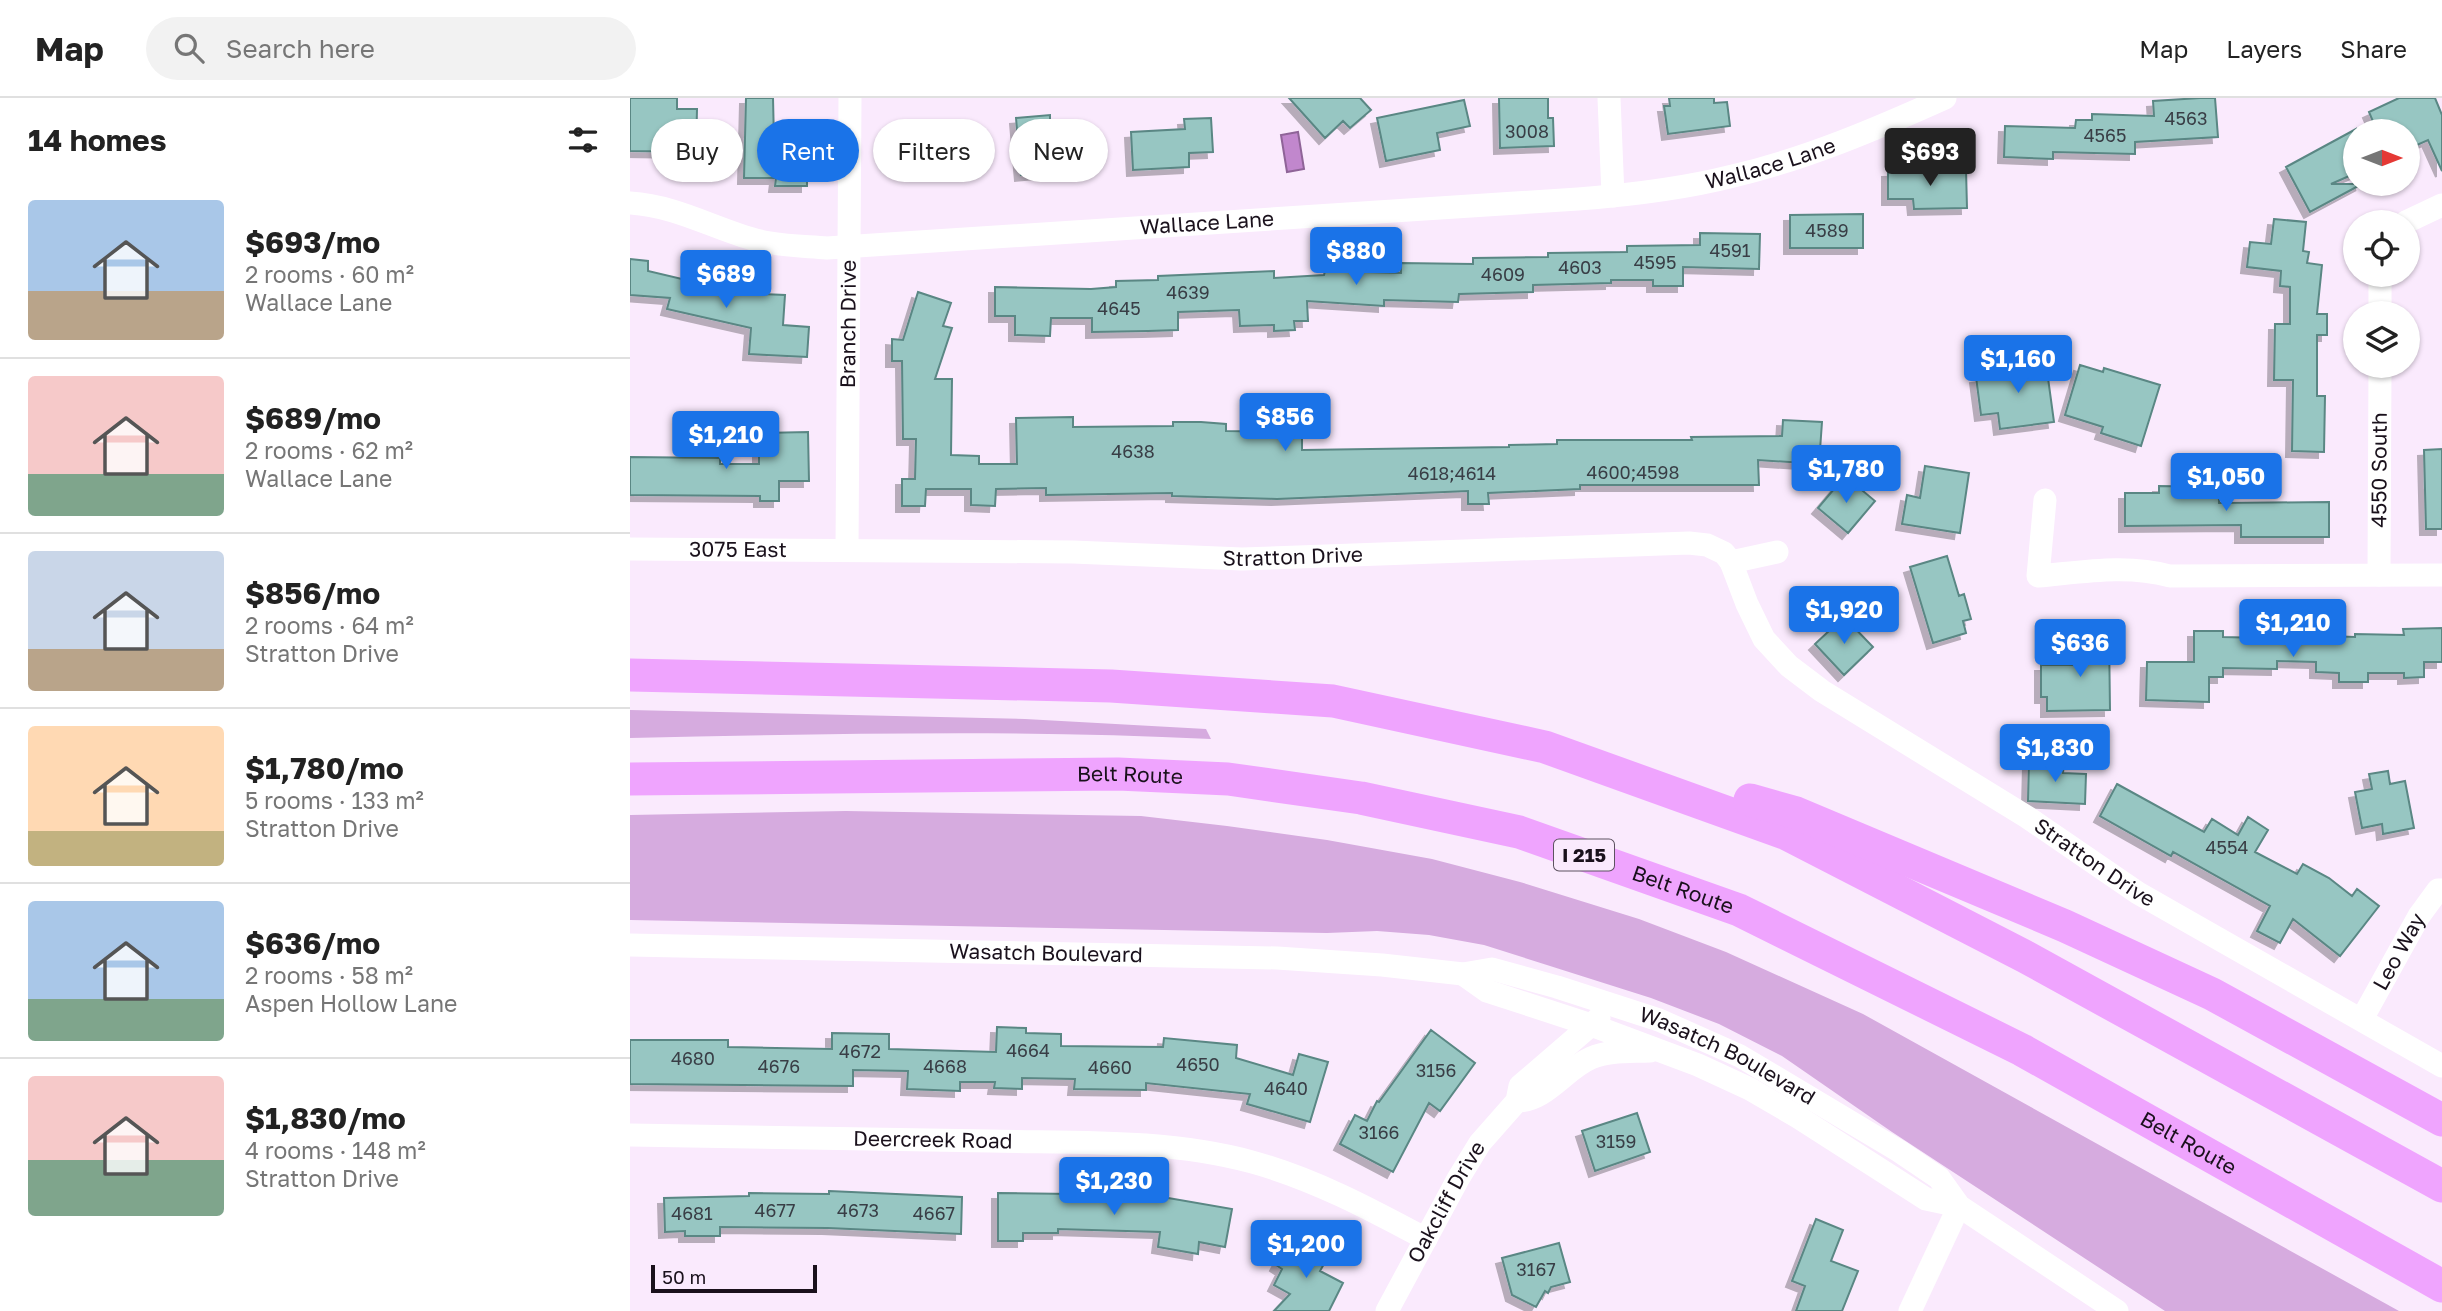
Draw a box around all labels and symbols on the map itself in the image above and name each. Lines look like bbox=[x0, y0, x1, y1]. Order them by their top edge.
house number: 4563 bbox=[2165, 107, 2207, 129]
north arrow bbox=[2343, 119, 2420, 196]
house number: 3008 bbox=[1505, 120, 1549, 142]
house number: 4565 bbox=[2084, 124, 2126, 146]
pin: $693 bbox=[1889, 129, 1971, 188]
street label: Wallace Lane bbox=[1703, 131, 1839, 194]
street label: Wallace Lane bbox=[1139, 205, 1275, 240]
house number: 4589 bbox=[1805, 219, 1849, 241]
pin: $880 bbox=[1315, 228, 1397, 287]
house number: 4591 bbox=[1709, 239, 1751, 261]
pin: $689 bbox=[685, 250, 767, 310]
house number: 4595 bbox=[1634, 251, 1676, 273]
house number: 4603 bbox=[1558, 256, 1602, 278]
street label: Branch Drive bbox=[834, 260, 861, 388]
house number: 4609 bbox=[1481, 263, 1525, 285]
house number: 4639 bbox=[1166, 281, 1210, 303]
house number: 4645 bbox=[1097, 297, 1141, 319]
pin: $1,160 bbox=[1961, 336, 2075, 395]
pin: $856 bbox=[1244, 394, 1326, 453]
pin: $1,210 bbox=[669, 412, 783, 471]
street label: 4550 South bbox=[2365, 412, 2392, 528]
house number: 4638 bbox=[1111, 440, 1155, 462]
pin: $1,780 bbox=[1789, 446, 1903, 505]
pin: $1,050 bbox=[2169, 454, 2283, 513]
house number: 4600;4598 bbox=[1587, 461, 1679, 483]
house number: 4618;4614 bbox=[1408, 462, 1496, 484]
street label: 3075 East bbox=[689, 535, 787, 562]
street label: Stratton Drive bbox=[1222, 541, 1363, 571]
pin: $1,920 bbox=[1787, 587, 1901, 646]
pin: $1,210 bbox=[2236, 600, 2350, 659]
pin: $636 bbox=[2039, 620, 2121, 679]
pin: $1,830 bbox=[1998, 724, 2112, 784]
street label: Belt Route bbox=[1077, 760, 1184, 789]
street label: Stratton Drive bbox=[2030, 812, 2160, 912]
house number: 4554 bbox=[2206, 836, 2248, 858]
road number: I 215 bbox=[1554, 840, 1614, 870]
street label: Belt Route bbox=[1629, 859, 1738, 919]
street label: Leo Way bbox=[2367, 908, 2430, 994]
street label: Wasatch Boulevard bbox=[949, 937, 1143, 967]
street label: Wasatch Boulevard bbox=[1637, 1001, 1820, 1110]
house number: 4664 bbox=[1006, 1039, 1050, 1061]
house number: 4672 bbox=[839, 1040, 881, 1062]
house number: 4680 bbox=[671, 1047, 715, 1069]
house number: 4650 bbox=[1176, 1053, 1220, 1075]
house number: 4676 bbox=[758, 1055, 800, 1077]
house number: 4668 bbox=[923, 1055, 967, 1077]
house number: 4660 bbox=[1088, 1056, 1132, 1078]
house number: 3156 bbox=[1416, 1059, 1456, 1081]
house number: 4640 bbox=[1264, 1077, 1308, 1099]
street label: Belt Route bbox=[2136, 1105, 2241, 1180]
house number: 3166 bbox=[1358, 1121, 1400, 1143]
street label: Deercreek Road bbox=[853, 1125, 1013, 1153]
house number: 3159 bbox=[1596, 1130, 1636, 1152]
street label: Oakcliff Drive bbox=[1401, 1136, 1490, 1267]
pin: $1,230 bbox=[1057, 1158, 1171, 1217]
house number: 4677 bbox=[755, 1199, 795, 1221]
house number: 4673 bbox=[837, 1199, 879, 1221]
house number: 4681 bbox=[671, 1202, 713, 1224]
house number: 4667 bbox=[913, 1202, 955, 1224]
pin: $1,200 bbox=[1249, 1220, 1363, 1280]
house number: 3167 bbox=[1516, 1258, 1556, 1280]
scale bar bbox=[651, 1262, 817, 1294]

